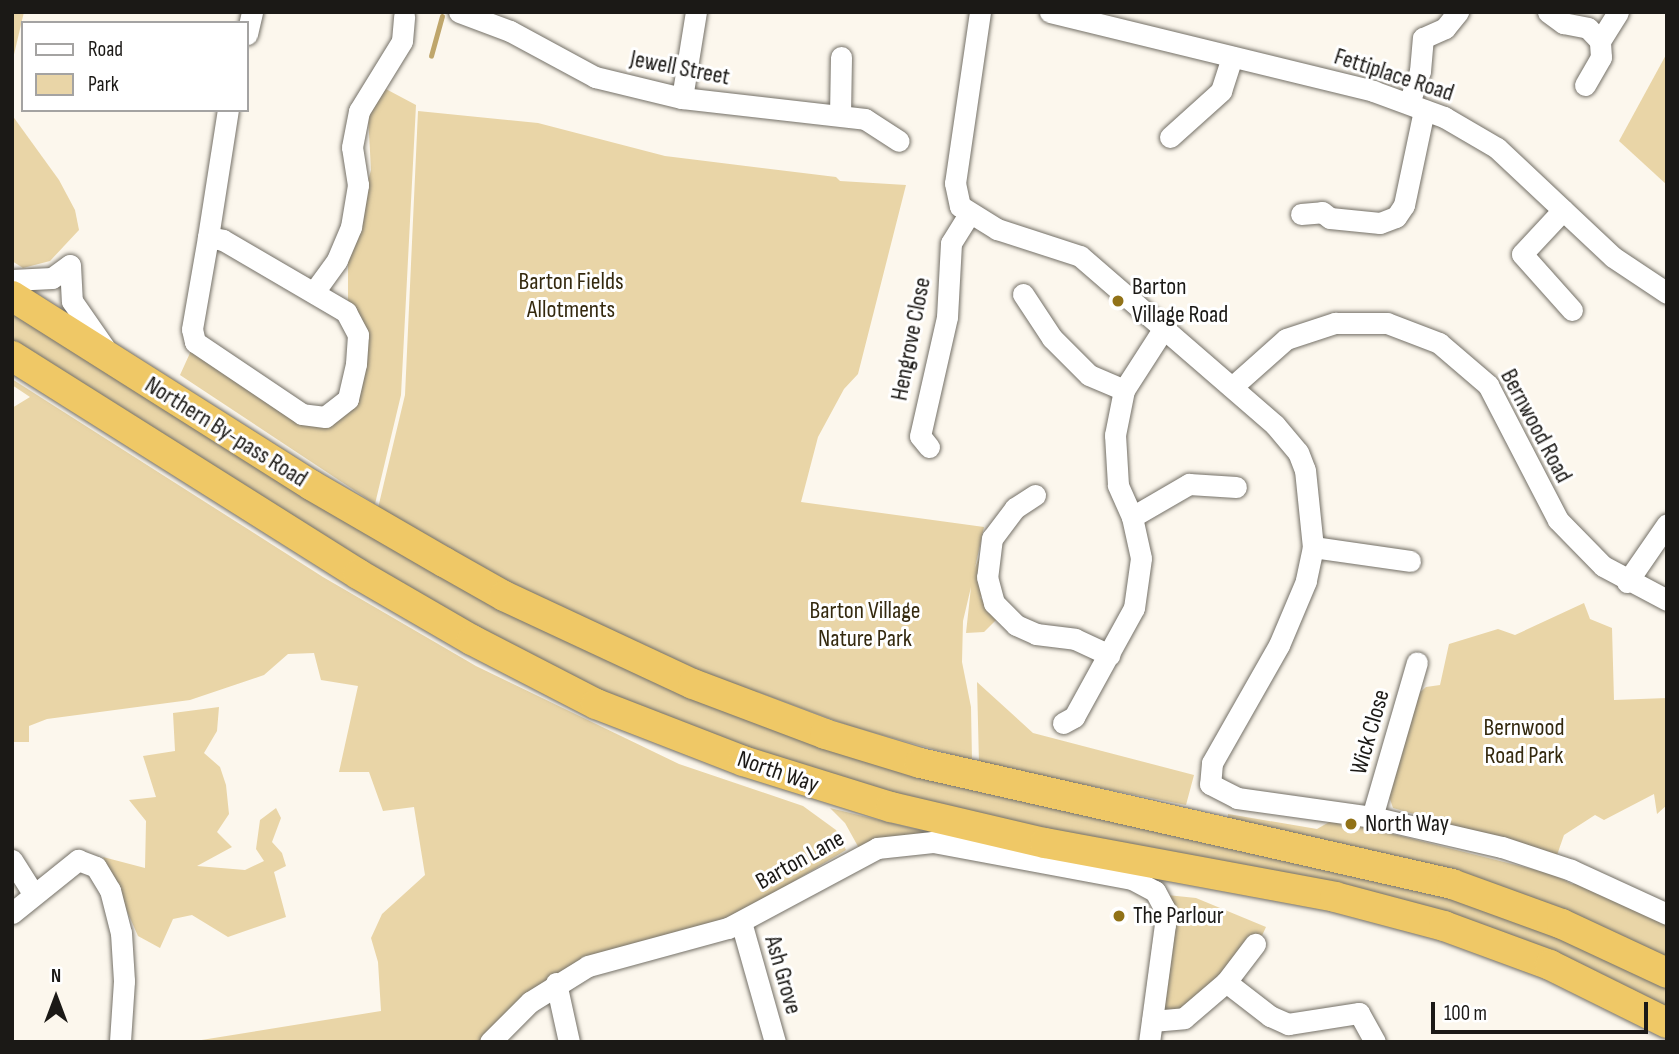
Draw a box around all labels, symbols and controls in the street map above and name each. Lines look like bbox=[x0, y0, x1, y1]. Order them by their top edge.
legend bbox=[21, 21, 248, 112]
text: Road bbox=[88, 37, 123, 62]
street label: Fettiplace Road bbox=[1331, 42, 1457, 108]
street label: Jewell Street bbox=[628, 44, 732, 92]
text: Park bbox=[88, 72, 119, 97]
park label: Barton Fields Allotments bbox=[519, 268, 623, 324]
place label: Barton Village Road bbox=[1132, 273, 1228, 329]
street label: Hengrove Close bbox=[885, 275, 937, 403]
marker: Barton Village Road bbox=[1110, 293, 1126, 309]
street label: Bernwood Road bbox=[1494, 364, 1578, 488]
street label: Northern By-pass Road bbox=[140, 371, 312, 493]
park label: Barton Village Nature Park bbox=[810, 597, 920, 653]
street label: Wick Close bbox=[1344, 686, 1396, 778]
park label: Bernwood Road Park bbox=[1484, 714, 1564, 770]
street label: North Way bbox=[734, 745, 822, 799]
place label: North Way bbox=[1365, 810, 1449, 838]
marker: North Way bbox=[1343, 816, 1359, 832]
street label: Barton Lane bbox=[751, 824, 849, 896]
place label: The Parlour bbox=[1133, 902, 1224, 930]
marker: The Parlour bbox=[1111, 908, 1127, 924]
street label: Ash Grove bbox=[758, 933, 808, 1017]
north arrow bbox=[21, 963, 91, 1033]
text: N bbox=[51, 965, 61, 988]
scale bar bbox=[1434, 988, 1651, 1032]
text: 100 m bbox=[1444, 1001, 1487, 1026]

